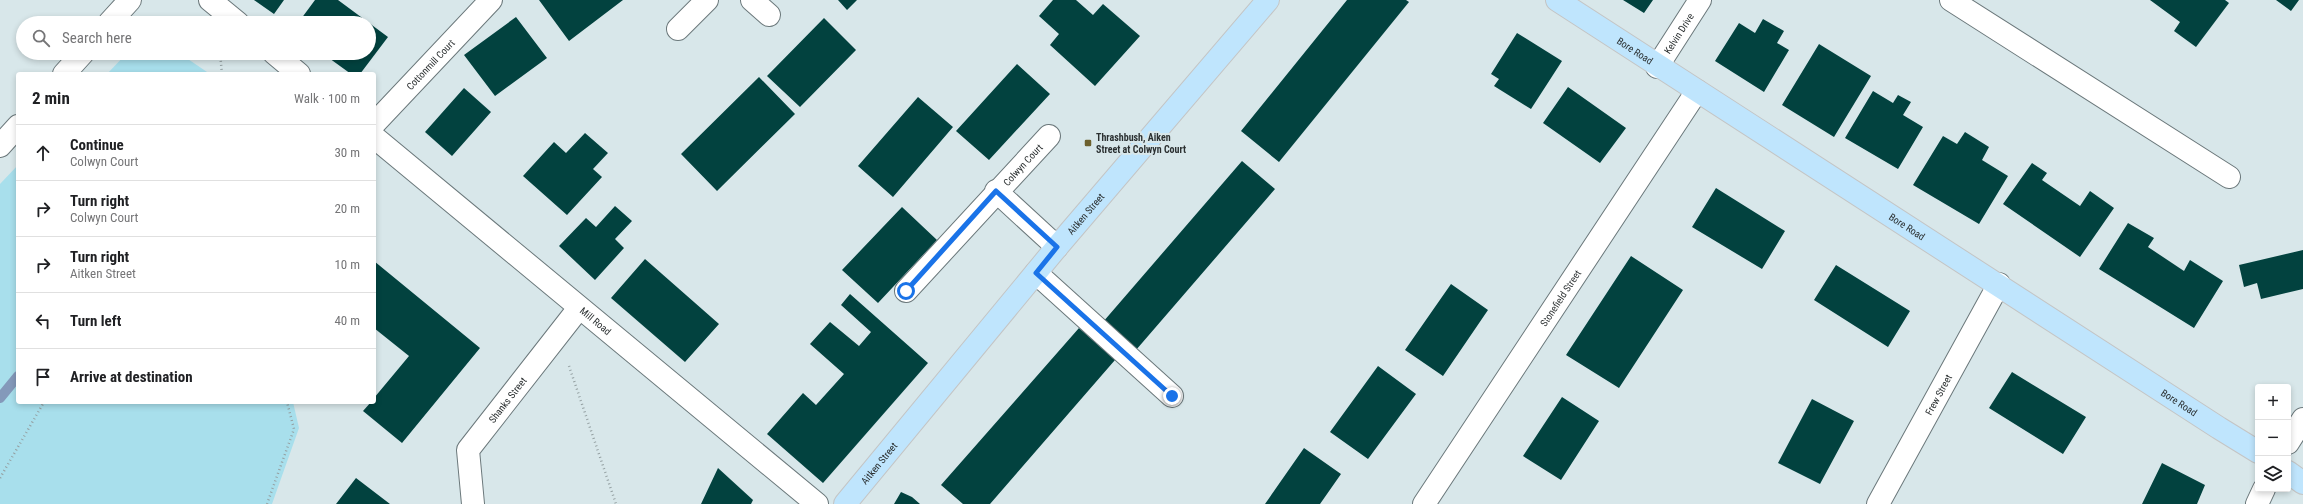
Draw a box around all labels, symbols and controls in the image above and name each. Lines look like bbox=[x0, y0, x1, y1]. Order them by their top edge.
street label: Kelvin Drive bbox=[1662, 11, 1696, 56]
search box bbox=[16, 16, 376, 60]
icon: search bbox=[30, 27, 52, 49]
text: Search here bbox=[62, 29, 132, 47]
street label: Bore Road bbox=[1615, 35, 1655, 66]
street label: Cottonmill Court bbox=[404, 37, 457, 92]
text: 2 min bbox=[32, 88, 70, 108]
text: Walk · 100 m bbox=[294, 91, 360, 106]
place label: Thrashbush, Aiken Street at Colwyn Court bbox=[1096, 132, 1186, 155]
text: Continue bbox=[70, 136, 124, 154]
marker: Thrashbush, Aiken Street at Colwyn Court bbox=[1083, 138, 1093, 148]
street label: Colwyn Court bbox=[1001, 141, 1045, 188]
icon: ahead bbox=[32, 142, 54, 164]
text: 30 m bbox=[334, 145, 360, 160]
text: Colwyn Court bbox=[70, 154, 138, 169]
street label: Aitken Street bbox=[1065, 191, 1106, 237]
text: Turn right bbox=[70, 192, 129, 210]
icon: right bbox=[32, 198, 54, 220]
text: 20 m bbox=[334, 201, 360, 216]
text: Colwyn Court bbox=[70, 210, 138, 225]
street label: Bore Road bbox=[1887, 211, 1927, 242]
text: Turn right bbox=[70, 248, 129, 266]
icon: right bbox=[32, 254, 54, 276]
text: 10 m bbox=[334, 257, 360, 272]
text: Aitken Street bbox=[70, 266, 136, 281]
street label: Stonefield Street bbox=[1538, 268, 1583, 328]
route start bbox=[897, 282, 915, 300]
street label: Mill Road bbox=[578, 305, 614, 337]
icon: left bbox=[32, 310, 54, 332]
text: Turn left bbox=[70, 312, 121, 330]
text: 40 m bbox=[334, 313, 360, 328]
icon: arrive bbox=[32, 366, 54, 388]
text: Arrive at destination bbox=[70, 368, 193, 386]
street label: Frew Street bbox=[1923, 372, 1954, 417]
street label: Shanks Street bbox=[486, 375, 528, 425]
map controls bbox=[2255, 384, 2291, 492]
button: + bbox=[2255, 384, 2291, 420]
route end bbox=[1163, 387, 1181, 405]
street label: Bore Road bbox=[2159, 387, 2199, 418]
button: − bbox=[2255, 420, 2291, 456]
street label: Aitken Street bbox=[858, 440, 899, 486]
button: layers bbox=[2255, 456, 2291, 492]

